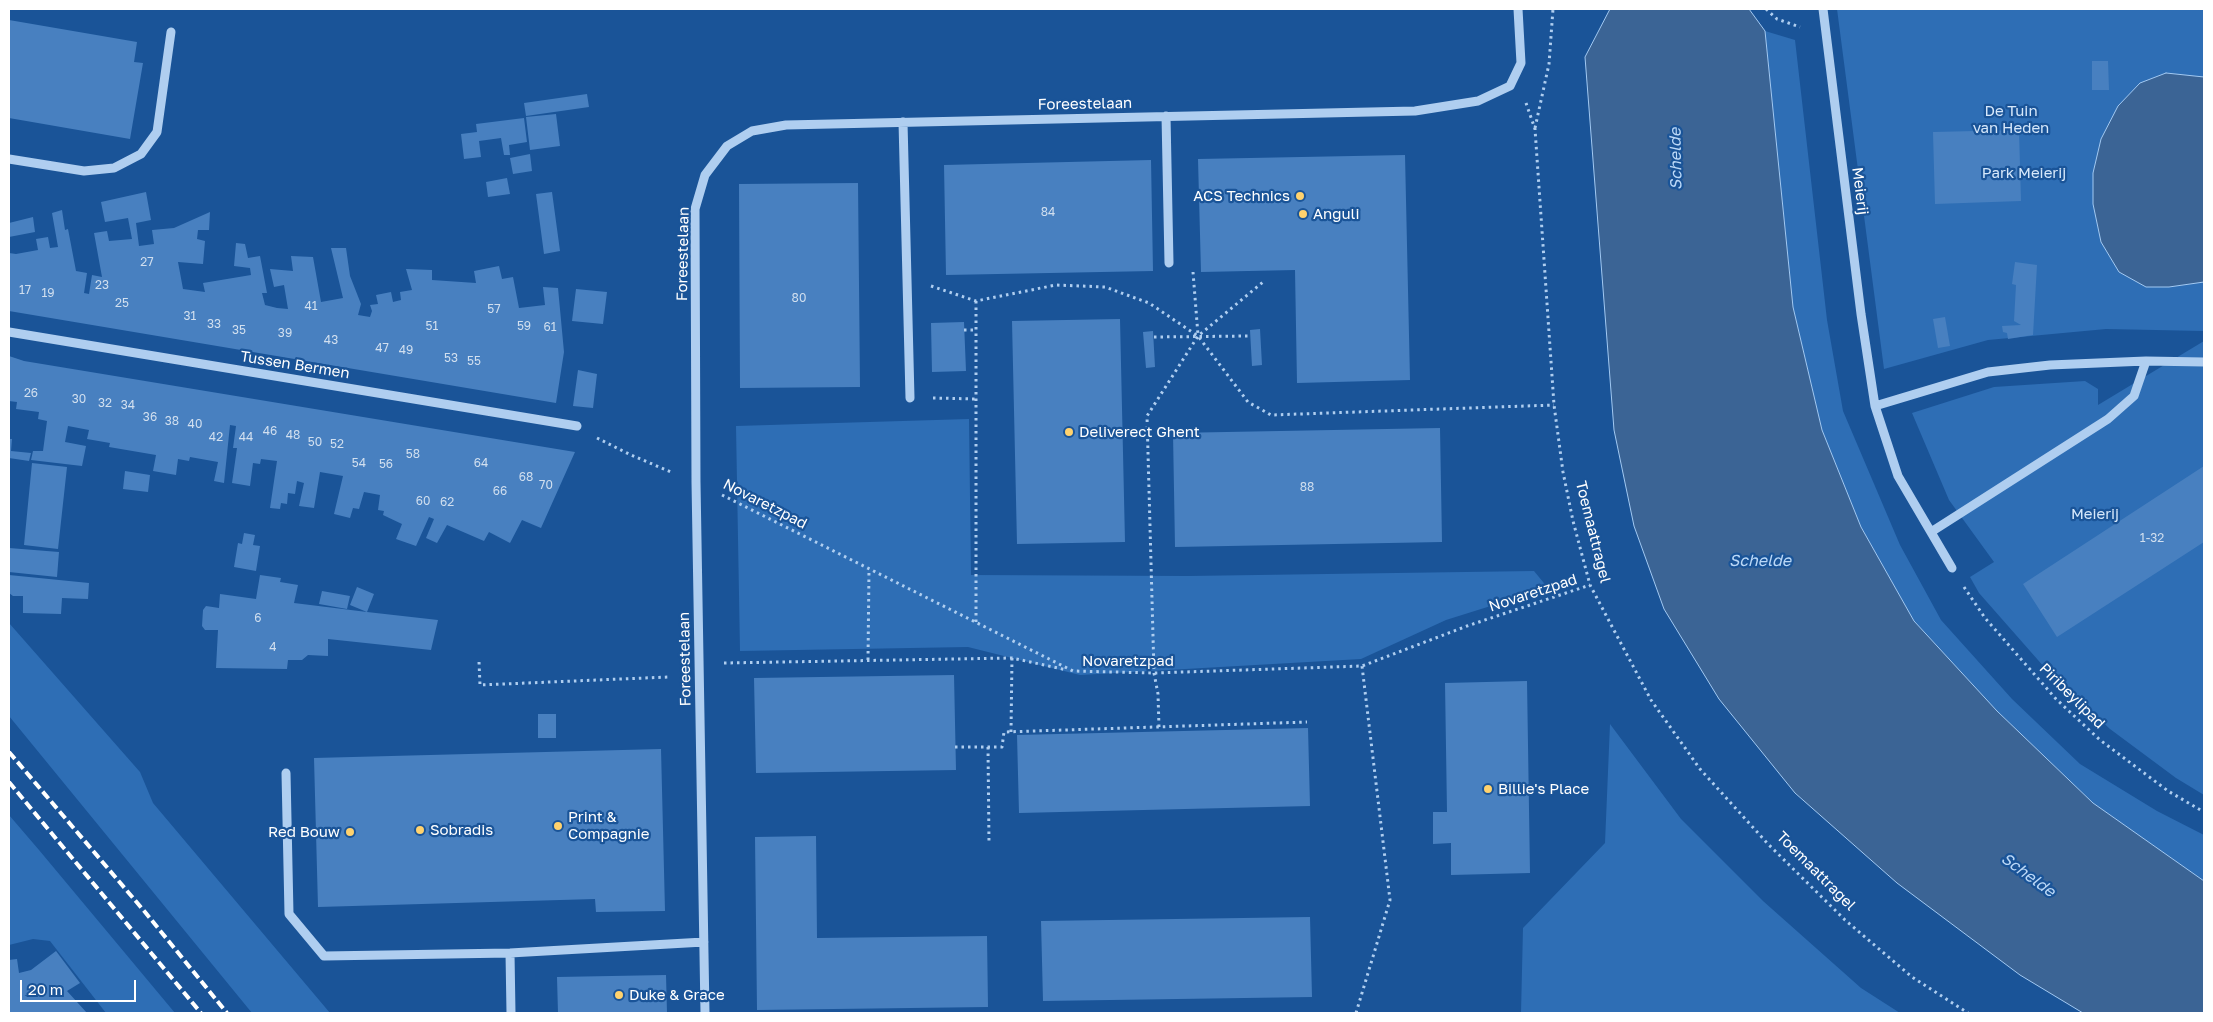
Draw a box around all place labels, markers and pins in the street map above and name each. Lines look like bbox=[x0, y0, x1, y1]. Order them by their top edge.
place label: ACS Technics bbox=[1193, 187, 1290, 205]
marker: ACS Technics bbox=[1294, 190, 1306, 202]
place label: Anguli bbox=[1313, 205, 1359, 223]
marker: Anguli bbox=[1297, 208, 1309, 220]
place label: Deliverect Ghent bbox=[1079, 423, 1200, 441]
marker: Deliverect Ghent bbox=[1063, 426, 1075, 438]
place label: Billie's Place bbox=[1498, 780, 1589, 798]
marker: Billie's Place bbox=[1482, 783, 1494, 795]
place label: Print & Compagnie bbox=[568, 808, 649, 843]
marker: Print & Compagnie bbox=[552, 820, 564, 832]
place label: Sobradis bbox=[430, 821, 493, 839]
place label: Red Bouw bbox=[268, 823, 340, 841]
marker: Sobradis bbox=[414, 824, 426, 836]
marker: Red Bouw bbox=[344, 826, 356, 838]
place label: Duke & Grace bbox=[629, 986, 725, 1004]
marker: Duke & Grace bbox=[613, 989, 625, 1001]

